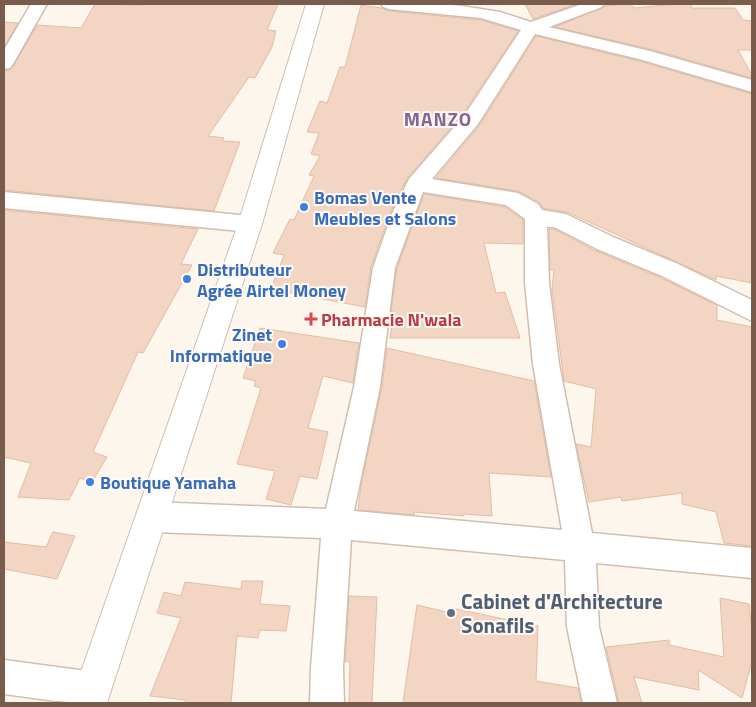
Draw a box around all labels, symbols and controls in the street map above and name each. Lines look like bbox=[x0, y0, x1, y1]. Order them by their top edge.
district label: MANZO bbox=[404, 104, 472, 133]
place label: Bomas Vente Meubles et Salons bbox=[314, 184, 456, 232]
marker: Bomas Vente Meubles et Salons bbox=[298, 201, 310, 213]
place label: Distributeur Agrée Airtel Money bbox=[197, 256, 346, 304]
marker: Distributeur Agrée Airtel Money bbox=[181, 273, 193, 285]
place label: Pharmacie N'wala bbox=[321, 306, 462, 333]
marker: Pharmacie N'wala bbox=[305, 313, 317, 325]
place label: Zinet Informatique bbox=[170, 321, 272, 369]
marker: Zinet Informatique bbox=[276, 338, 288, 350]
place label: Boutique Yamaha bbox=[100, 469, 236, 496]
marker: Boutique Yamaha bbox=[84, 476, 96, 488]
place label: Cabinet d'Architecture Sonafils bbox=[461, 585, 663, 641]
marker: Cabinet d'Architecture Sonafils bbox=[445, 607, 457, 619]

